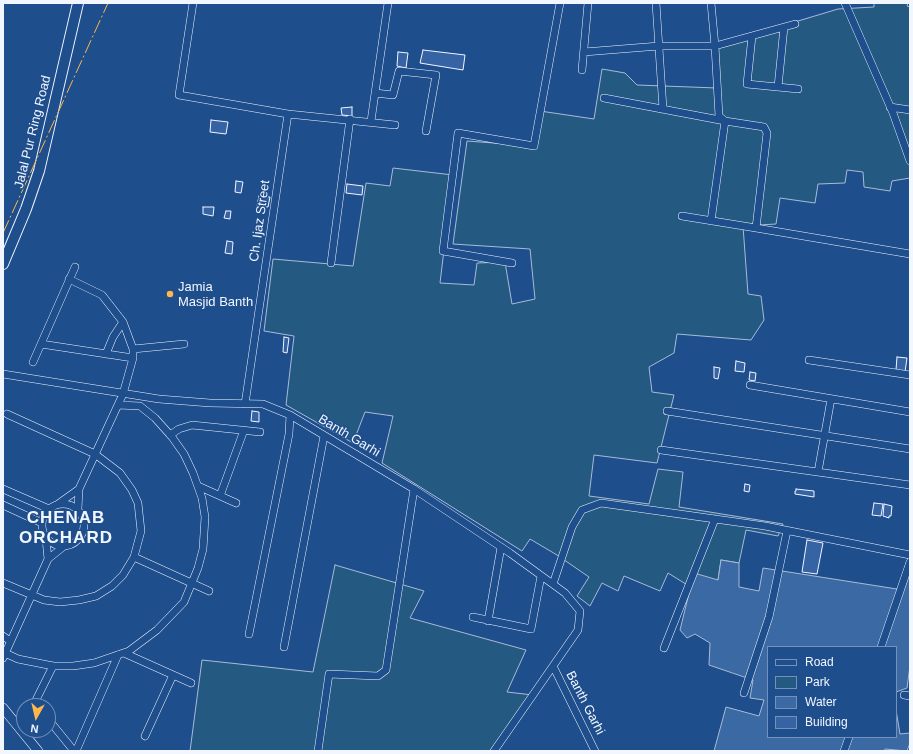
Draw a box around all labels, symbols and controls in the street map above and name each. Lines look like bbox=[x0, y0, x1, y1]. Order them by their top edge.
street label: Jalal Pur Ring Road bbox=[11, 74, 55, 190]
street label: Ch. Ijaz Street bbox=[247, 179, 273, 263]
place label: Jamia Masjid Banth bbox=[178, 279, 253, 310]
marker: Jamia Masjid Banth bbox=[165, 289, 175, 299]
street label: Banth Garhi bbox=[315, 411, 383, 461]
district label: CHENAB ORCHARD bbox=[19, 508, 113, 548]
legend bbox=[767, 646, 897, 738]
text: Road bbox=[805, 655, 834, 669]
street label: Banth Garhi bbox=[562, 669, 608, 737]
text: Park bbox=[805, 675, 830, 689]
text: Water bbox=[805, 695, 837, 709]
north arrow bbox=[16, 698, 56, 738]
text: Building bbox=[805, 715, 848, 729]
text: N bbox=[30, 722, 39, 735]

